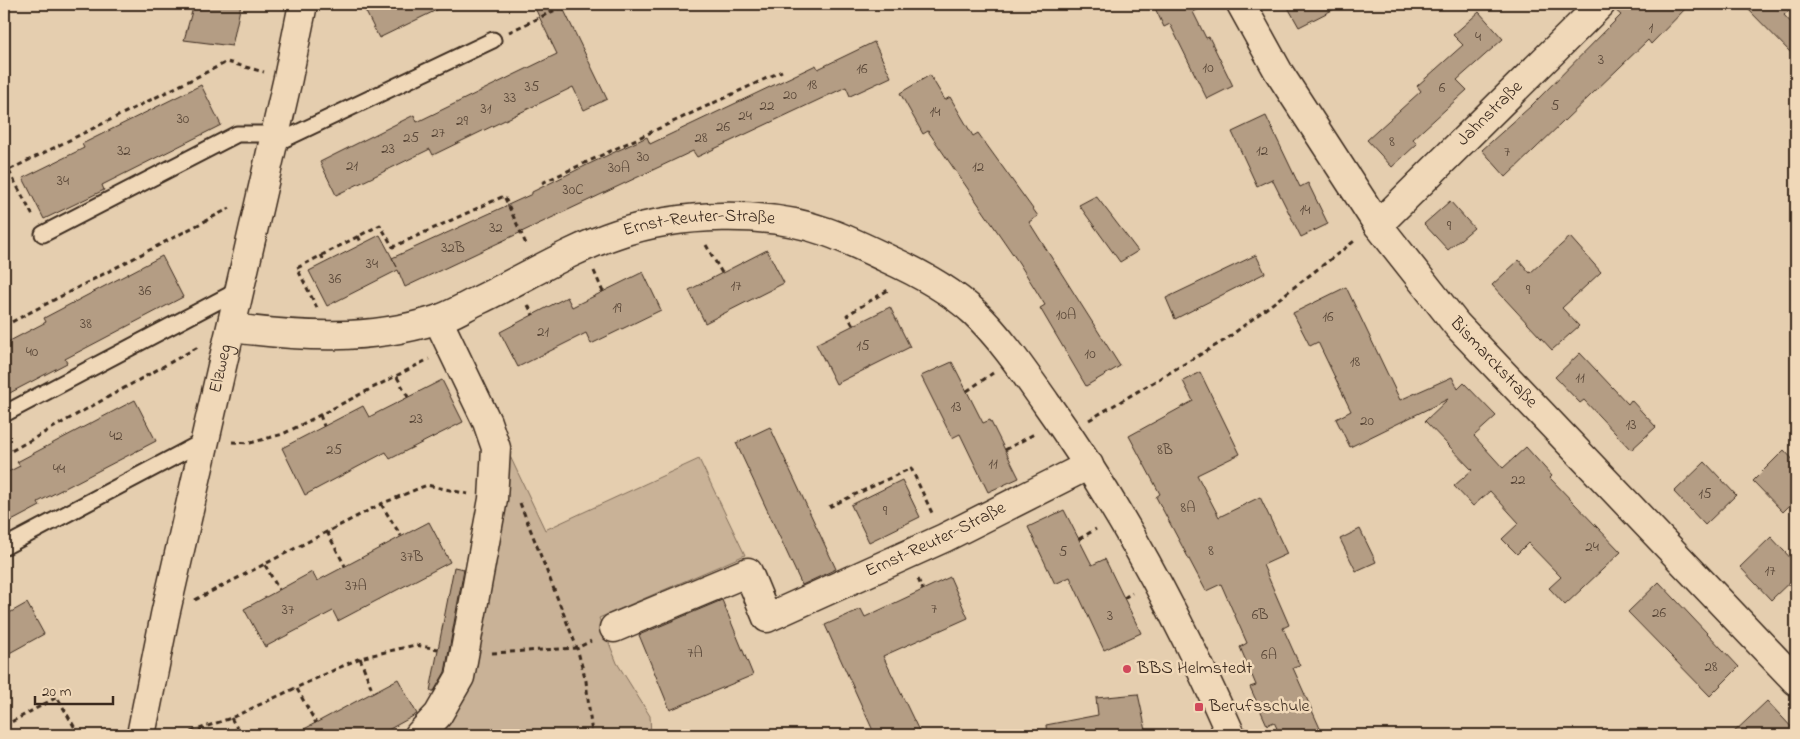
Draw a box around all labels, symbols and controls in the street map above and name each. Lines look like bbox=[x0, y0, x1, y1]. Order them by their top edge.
house number: 1 bbox=[1649, 17, 1654, 39]
house number: 4 bbox=[1475, 26, 1481, 48]
house number: 3 bbox=[1598, 49, 1604, 71]
house number: 10 bbox=[1202, 57, 1214, 79]
house number: 16 bbox=[856, 58, 868, 80]
house number: 18 bbox=[807, 74, 818, 96]
street label: Jahnstraße bbox=[1451, 74, 1530, 153]
house number: 35 bbox=[525, 76, 540, 98]
house number: 6 bbox=[1439, 77, 1446, 99]
house number: 20 bbox=[783, 84, 797, 106]
house number: 33 bbox=[504, 87, 516, 109]
house number: 22 bbox=[760, 95, 775, 117]
house number: 5 bbox=[1551, 95, 1560, 117]
house number: 31 bbox=[481, 98, 492, 120]
house number: 14 bbox=[930, 101, 940, 123]
house number: 24 bbox=[738, 105, 752, 127]
house number: 30 bbox=[177, 108, 190, 130]
house number: 29 bbox=[456, 110, 468, 132]
house number: 26 bbox=[716, 116, 730, 138]
house number: 27 bbox=[431, 122, 445, 144]
house number: 25 bbox=[403, 127, 419, 149]
house number: 28 bbox=[694, 127, 708, 149]
house number: 8 bbox=[1389, 131, 1395, 153]
house number: 23 bbox=[381, 138, 395, 160]
house number: 32 bbox=[117, 140, 131, 162]
house number: 12 bbox=[1256, 140, 1269, 162]
house number: 7 bbox=[1504, 141, 1510, 163]
house number: 30 bbox=[637, 146, 650, 168]
house number: 21 bbox=[346, 155, 358, 177]
house number: 12 bbox=[972, 156, 985, 178]
house number: 30A bbox=[608, 157, 630, 179]
house number: 34 bbox=[57, 170, 69, 192]
house number: 30C bbox=[563, 179, 583, 201]
house number: 14 bbox=[1300, 199, 1310, 221]
street label: Ernst-Reuter-Straße bbox=[620, 204, 778, 244]
house number: 9 bbox=[1447, 215, 1452, 237]
house number: 32 bbox=[489, 217, 503, 239]
house number: 32B bbox=[441, 237, 465, 259]
house number: 34 bbox=[366, 253, 378, 275]
house number: 36 bbox=[329, 268, 342, 290]
house number: 17 bbox=[731, 275, 741, 297]
house number: 9 bbox=[1526, 279, 1531, 301]
house number: 36 bbox=[139, 280, 152, 302]
house number: 19 bbox=[612, 297, 622, 319]
house number: 10A bbox=[1056, 304, 1076, 326]
house number: 16 bbox=[1322, 306, 1334, 328]
street label: Bismarckstraße bbox=[1442, 311, 1544, 415]
house number: 38 bbox=[80, 313, 92, 335]
house number: 21 bbox=[537, 321, 549, 343]
house number: 15 bbox=[856, 335, 870, 357]
house number: 40 bbox=[26, 341, 39, 363]
street label: Elzweg bbox=[203, 342, 241, 396]
house number: 10 bbox=[1084, 343, 1096, 365]
house number: 18 bbox=[1350, 351, 1361, 373]
house number: 11 bbox=[1575, 367, 1585, 389]
house number: 13 bbox=[951, 396, 961, 418]
house number: 23 bbox=[409, 408, 423, 430]
house number: 20 bbox=[1360, 410, 1374, 432]
house number: 13 bbox=[1626, 414, 1636, 436]
house number: 42 bbox=[109, 425, 123, 447]
house number: 25 bbox=[326, 439, 342, 461]
house number: 8B bbox=[1157, 439, 1173, 461]
house number: 11 bbox=[988, 453, 998, 475]
house number: 44 bbox=[53, 458, 65, 480]
house number: 22 bbox=[1511, 469, 1526, 491]
house number: 15 bbox=[1698, 483, 1712, 505]
street label: Ernst-Reuter-Straße bbox=[862, 495, 1011, 585]
house number: 8A bbox=[1181, 497, 1195, 519]
house number: 9 bbox=[883, 500, 888, 522]
house number: 24 bbox=[1585, 536, 1599, 558]
house number: 8 bbox=[1208, 540, 1214, 562]
house number: 5 bbox=[1059, 541, 1068, 563]
house number: 37B bbox=[401, 546, 423, 568]
house number: 17 bbox=[1765, 560, 1775, 582]
house number: 37A bbox=[345, 575, 367, 597]
house number: 7 bbox=[931, 598, 937, 620]
house number: 37 bbox=[282, 599, 294, 621]
house number: 26 bbox=[1652, 602, 1666, 624]
house number: 6B bbox=[1252, 604, 1268, 626]
house number: 3 bbox=[1107, 605, 1113, 627]
house number: 7A bbox=[687, 642, 703, 664]
house number: 6A bbox=[1261, 644, 1277, 666]
place label: BBS Helmstedt bbox=[1136, 656, 1252, 682]
house number: 28 bbox=[1704, 656, 1718, 678]
marker: BBS Helmstedt bbox=[1121, 663, 1133, 675]
scale bar bbox=[35, 674, 112, 706]
text: 20 m bbox=[42, 681, 72, 703]
place label: Berufsschule bbox=[1208, 694, 1310, 720]
marker: Berufsschule bbox=[1193, 701, 1205, 713]

